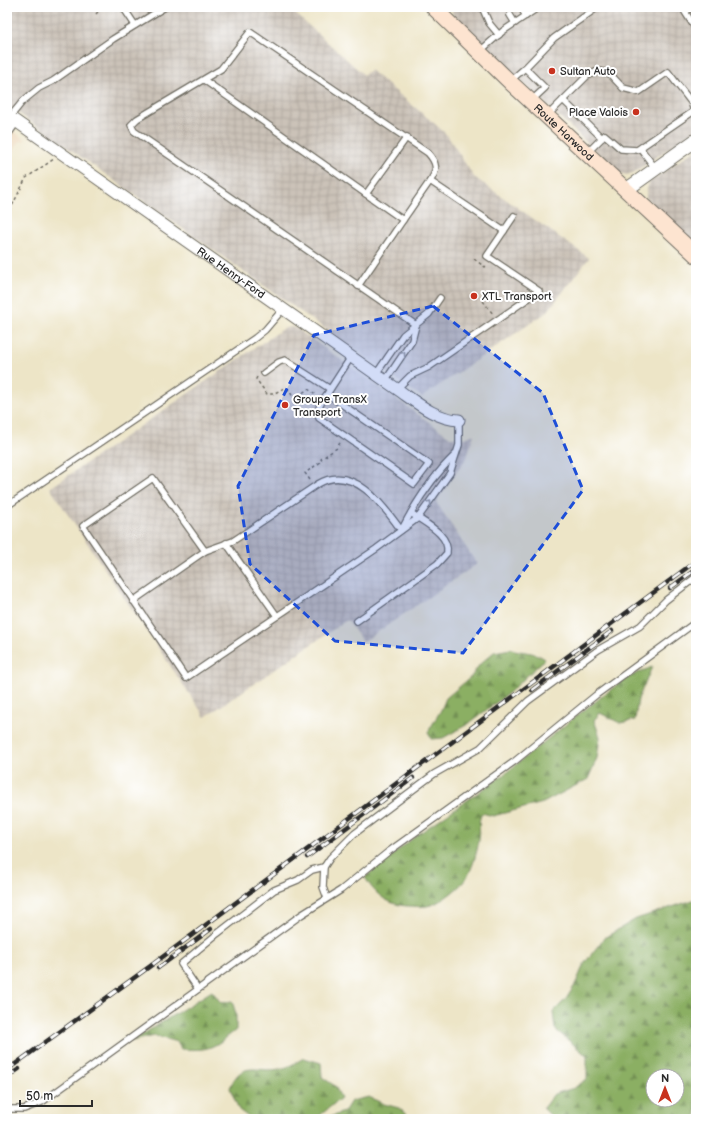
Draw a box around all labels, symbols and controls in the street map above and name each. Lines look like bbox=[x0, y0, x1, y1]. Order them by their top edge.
place label: Sultan Auto bbox=[560, 65, 616, 78]
marker: Sultan Auto bbox=[547, 66, 557, 76]
street label: Route Harwood bbox=[531, 101, 596, 163]
place label: Place Valois bbox=[569, 106, 629, 119]
marker: Place Valois bbox=[631, 107, 641, 117]
street label: Rue Henry-Ford bbox=[195, 244, 268, 301]
place label: XTL Transport bbox=[481, 290, 552, 303]
marker: XTL Transport bbox=[469, 291, 479, 301]
one-way arrow bbox=[398, 351, 406, 358]
place label: Groupe TransX Transport bbox=[293, 393, 367, 419]
marker: Groupe TransX Transport bbox=[280, 400, 290, 410]
one-way arrow bbox=[424, 500, 432, 507]
north arrow bbox=[645, 1068, 685, 1108]
text: N bbox=[661, 1072, 669, 1085]
scale bar bbox=[20, 1082, 92, 1108]
text: 50 m bbox=[26, 1089, 53, 1104]

